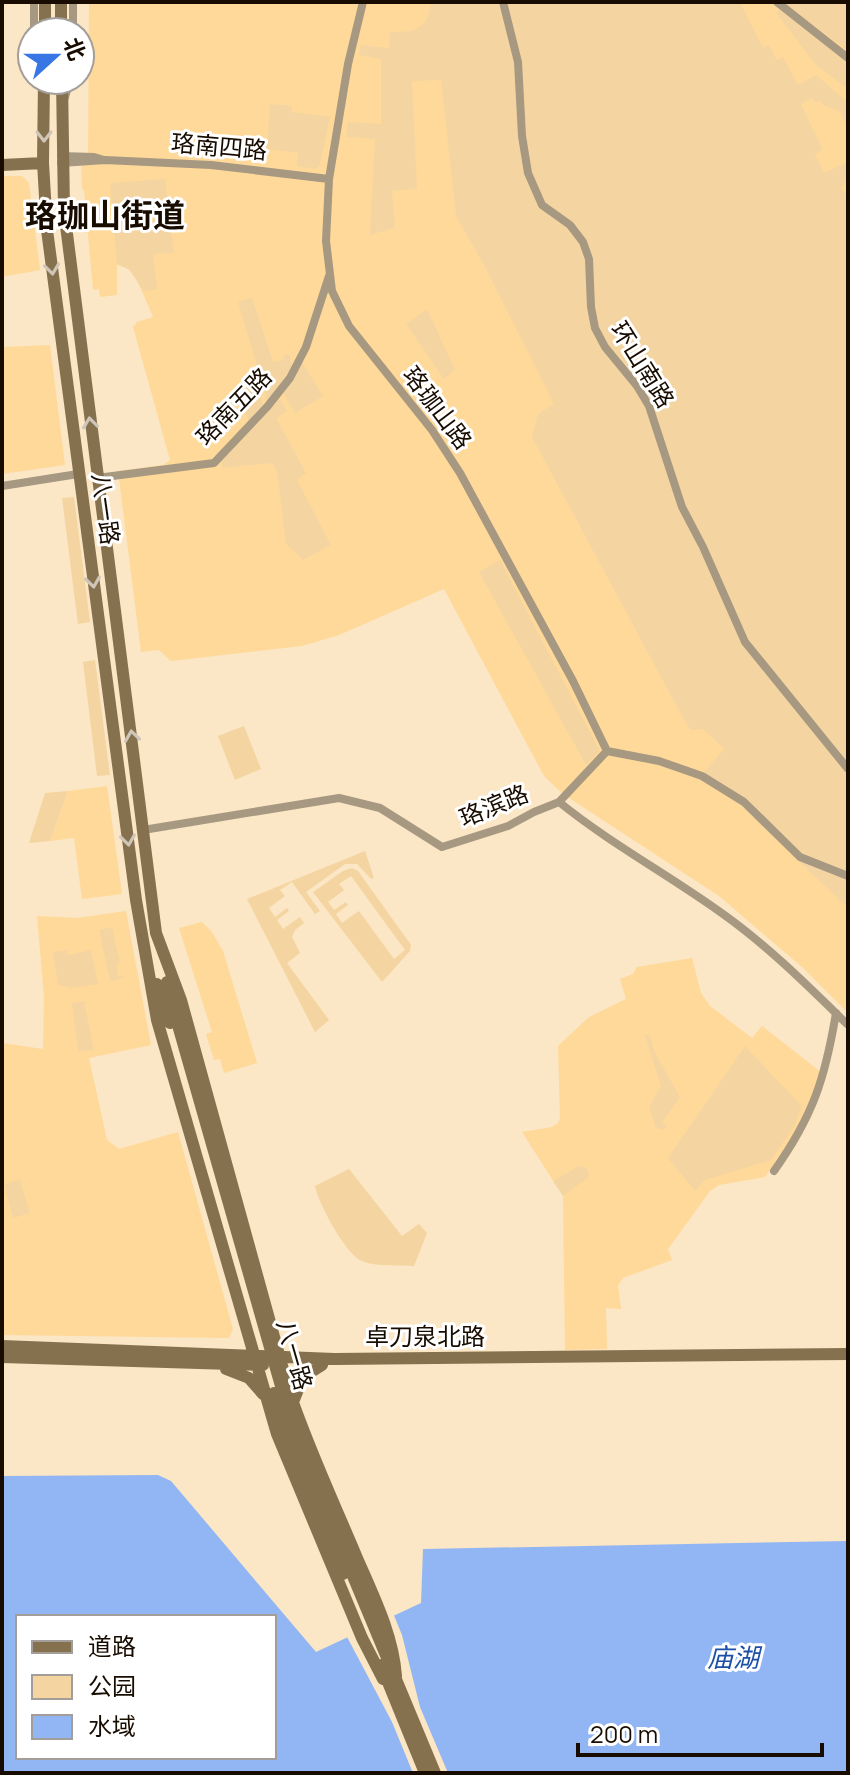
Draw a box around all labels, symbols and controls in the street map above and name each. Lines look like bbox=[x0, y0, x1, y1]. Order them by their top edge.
north arrow bbox=[16, 16, 96, 96]
text: 北 bbox=[57, 33, 93, 64]
street label: 珞南四路 bbox=[170, 125, 268, 166]
one-way arrow bbox=[35, 130, 53, 143]
district label: 珞珈山街道 bbox=[25, 193, 185, 237]
one-way arrow bbox=[44, 263, 61, 276]
street label: 环山南路 bbox=[604, 315, 683, 414]
street label: 珞珈山路 bbox=[396, 359, 480, 455]
street label: 珞南五路 bbox=[188, 360, 278, 452]
one-way arrow bbox=[82, 416, 99, 430]
street label: 八一路 bbox=[85, 471, 128, 547]
one-way arrow bbox=[84, 575, 101, 589]
one-way arrow bbox=[124, 729, 141, 743]
street label: 珞滨路 bbox=[454, 776, 533, 833]
one-way arrow bbox=[119, 833, 136, 847]
street label: 八一路 bbox=[270, 1315, 321, 1394]
street label: 卓刀泉北路 bbox=[365, 1319, 485, 1352]
legend bbox=[16, 1615, 276, 1759]
text: 道路 bbox=[88, 1629, 136, 1662]
water label: 庙湖 bbox=[707, 1639, 763, 1675]
text: 公园 bbox=[88, 1669, 136, 1702]
scale bar bbox=[578, 1707, 822, 1757]
text: 水域 bbox=[88, 1709, 136, 1742]
text: 200 m bbox=[590, 1717, 658, 1750]

